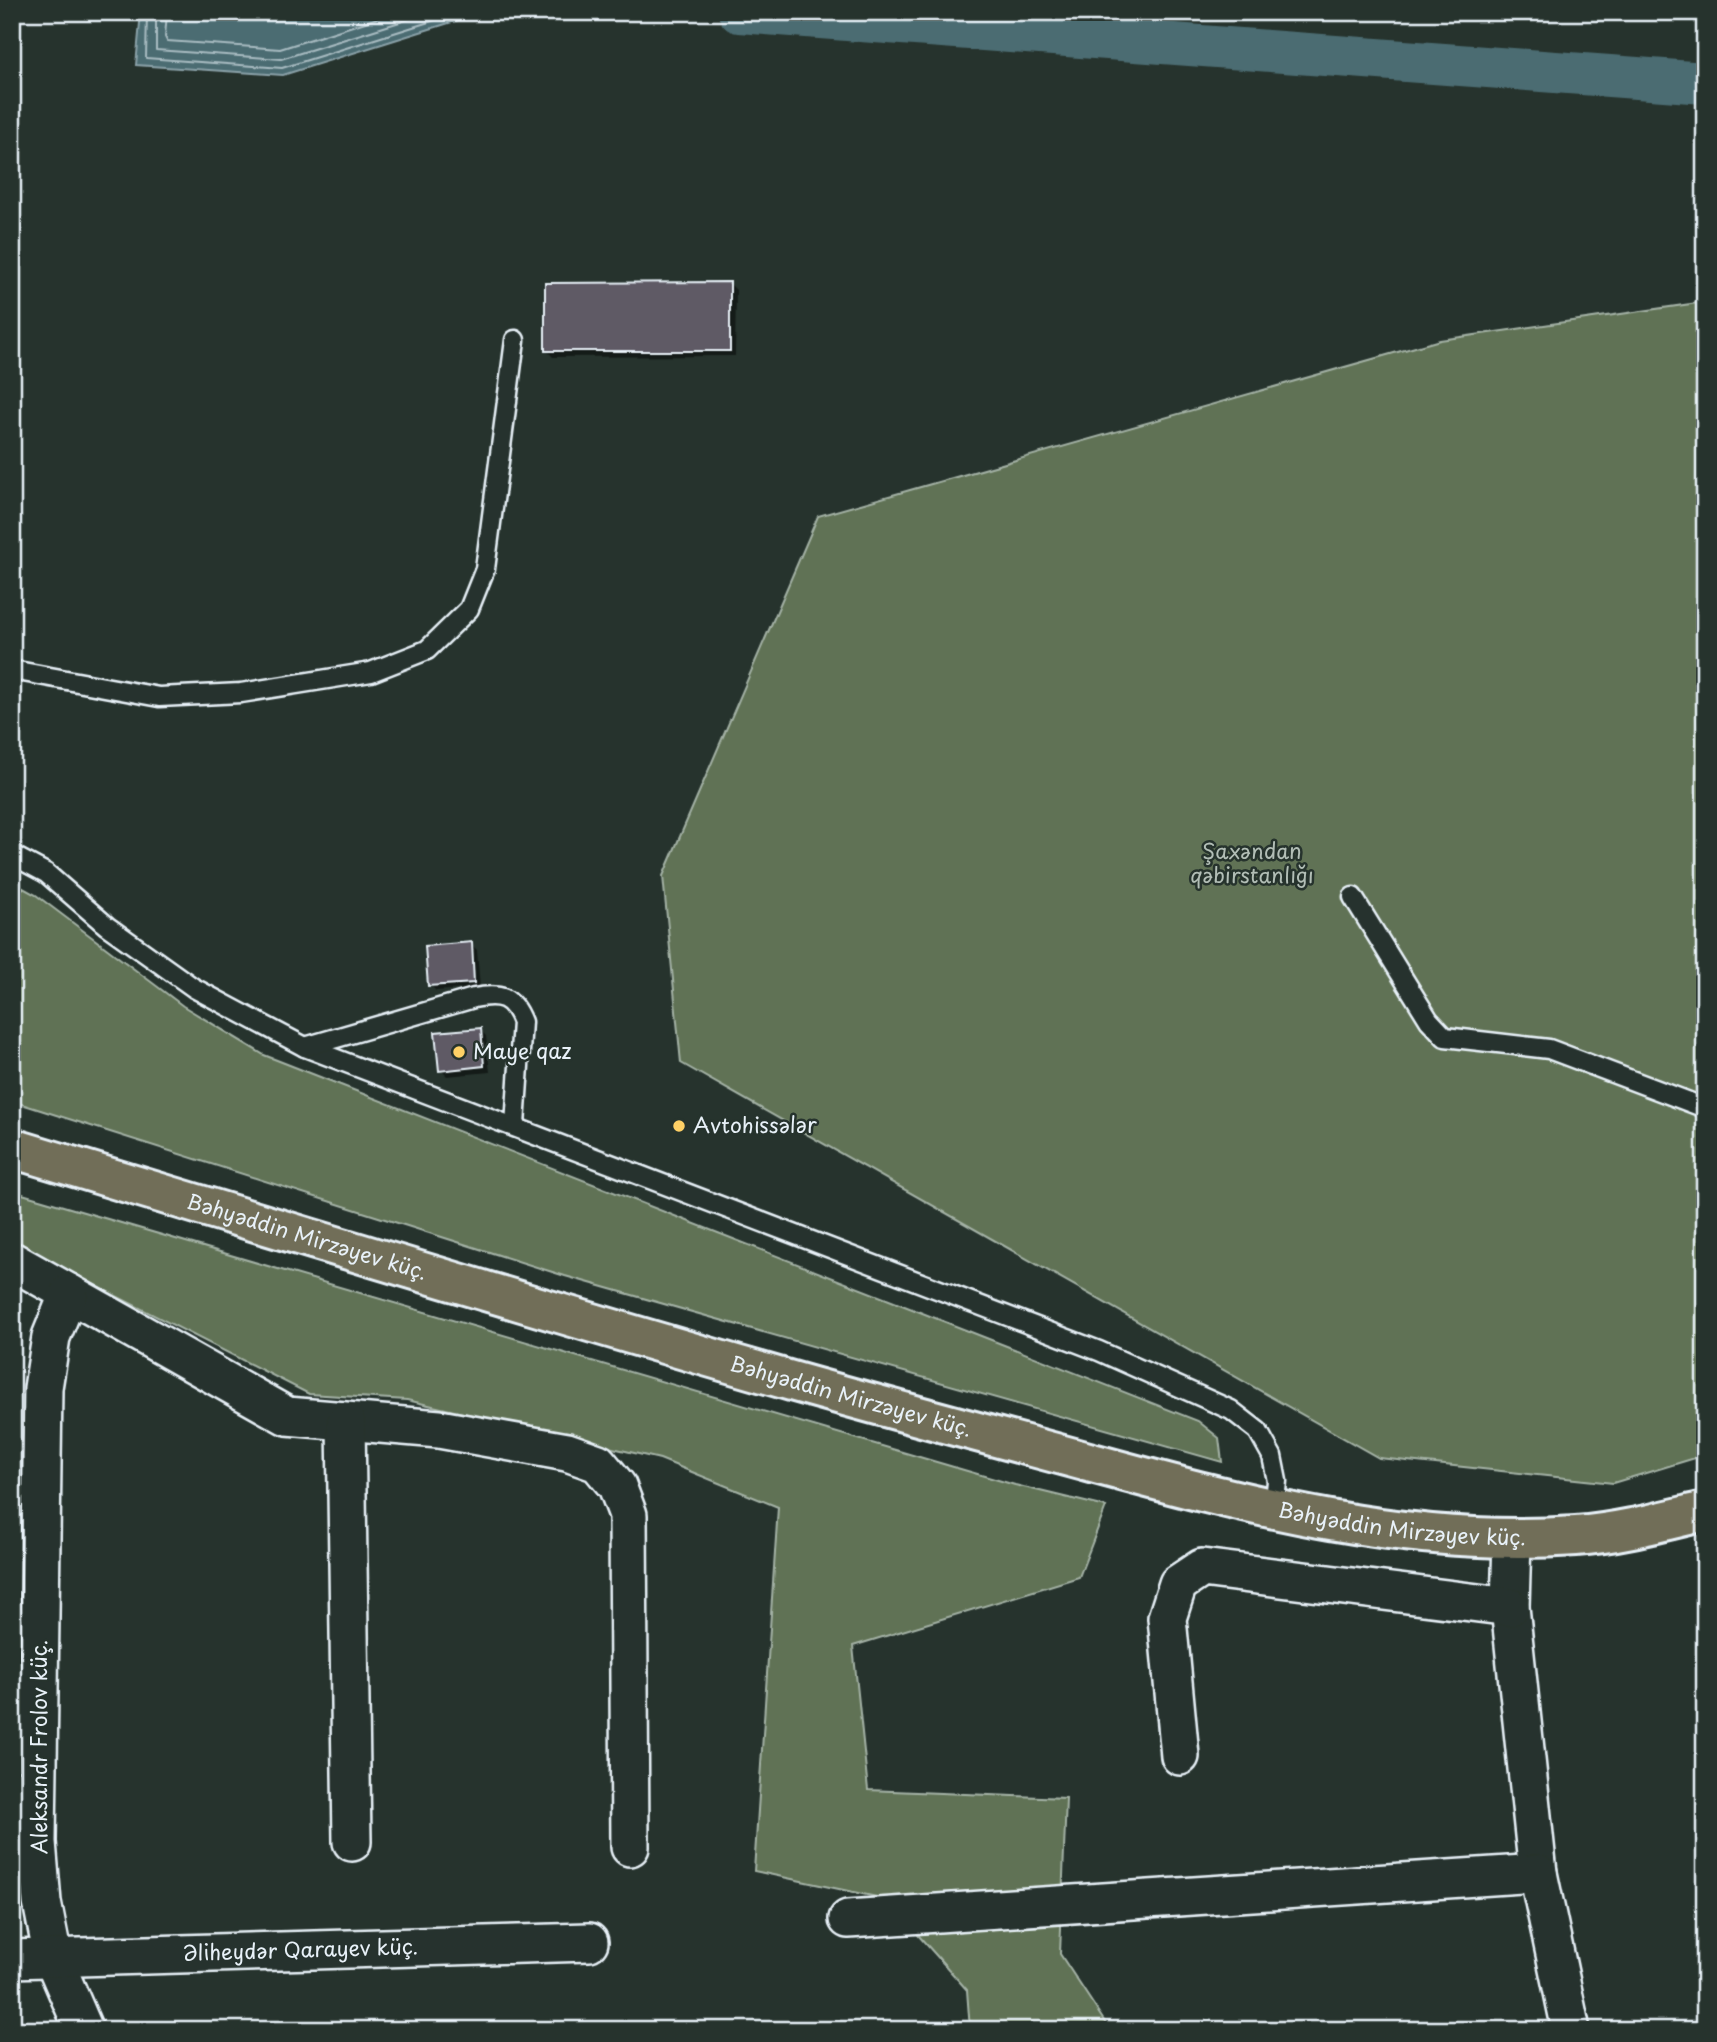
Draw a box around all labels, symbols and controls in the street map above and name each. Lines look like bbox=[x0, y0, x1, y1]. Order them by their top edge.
park label: Şaxəndan qəbirstanlığı bbox=[1190, 834, 1314, 890]
place label: Maye qaz bbox=[473, 1034, 572, 1066]
marker: Maye qaz bbox=[451, 1044, 467, 1060]
place label: Avtohissələr bbox=[693, 1108, 817, 1140]
marker: Avtohissələr bbox=[671, 1118, 687, 1134]
street label: Bəhyəddin Mirzəyev küç. bbox=[183, 1184, 431, 1287]
street label: Bəhyəddin Mirzəyev küç. bbox=[727, 1346, 976, 1444]
street label: Bəhyəddin Mirzəyev küç. bbox=[1275, 1492, 1526, 1552]
street label: Aleksandr Frolov küç. bbox=[22, 1640, 54, 1854]
street label: Əliheydər Qarayev küç. bbox=[183, 1929, 419, 1968]

